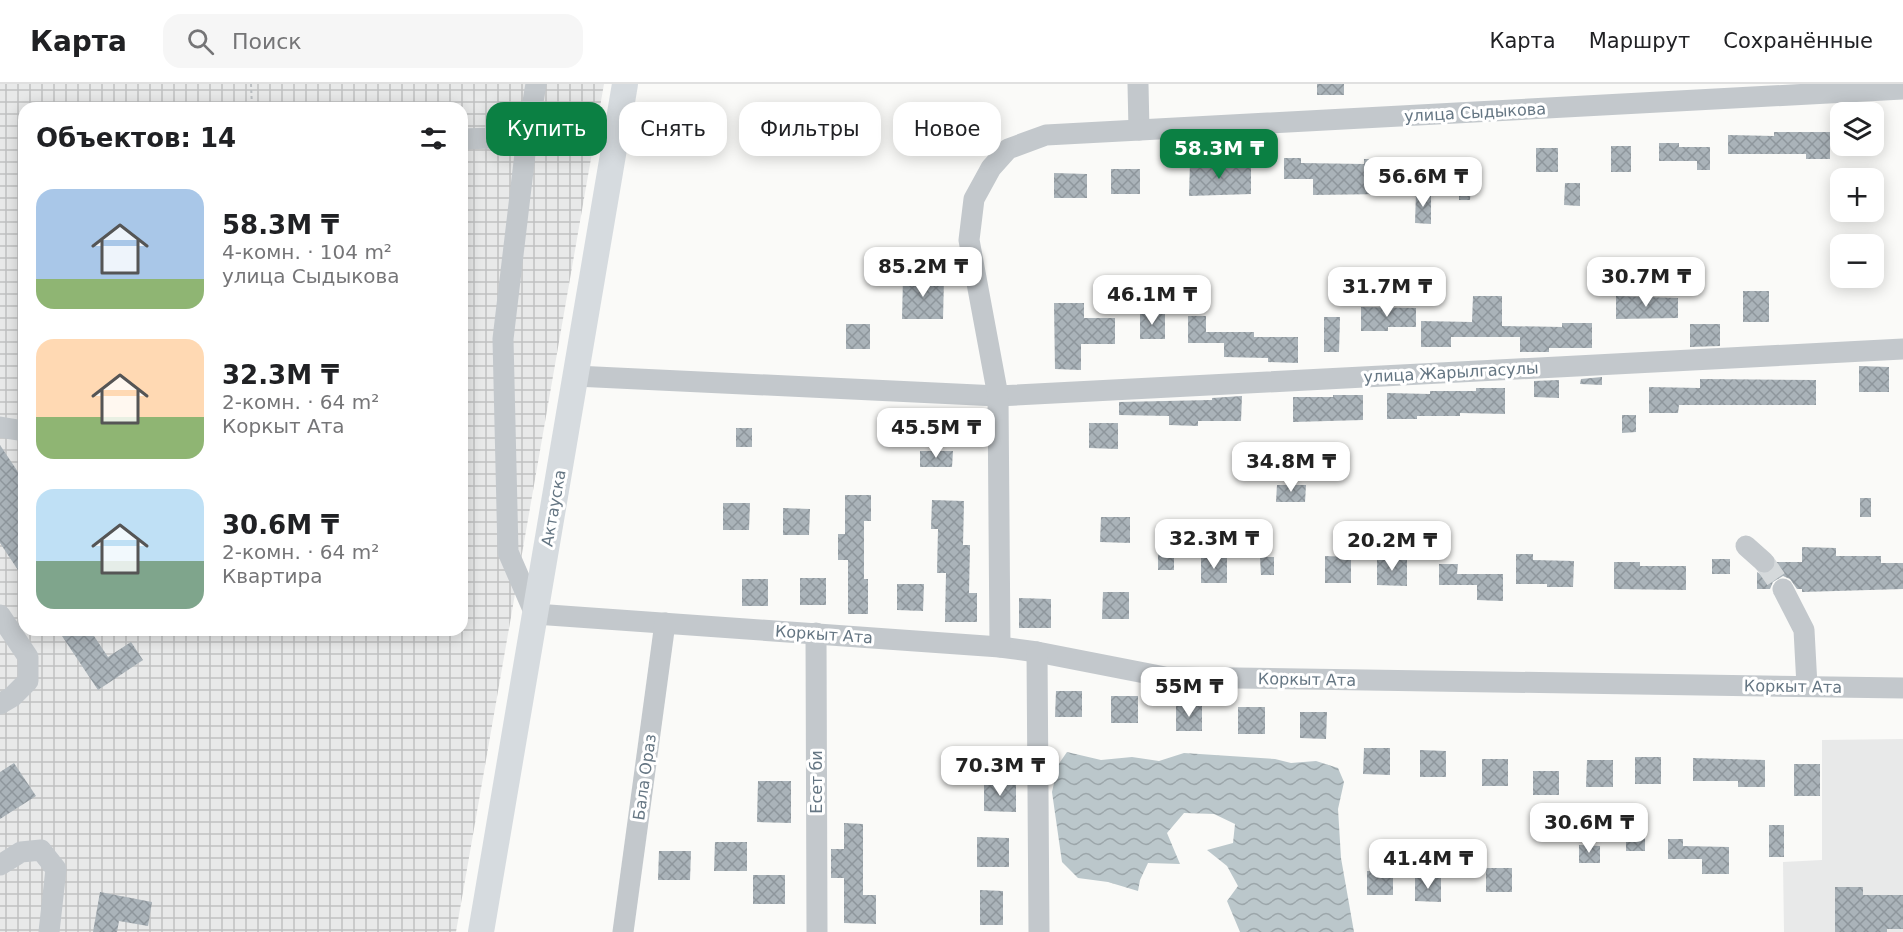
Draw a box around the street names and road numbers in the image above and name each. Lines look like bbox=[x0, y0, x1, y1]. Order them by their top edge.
street label: улица Сыдыкова bbox=[1404, 99, 1546, 126]
street label: улица Жарылгасулы bbox=[1363, 358, 1539, 387]
street label: Актауска bbox=[537, 468, 570, 548]
street label: Коркыт Ата bbox=[774, 622, 874, 647]
street label: Коркыт Ата bbox=[1258, 669, 1356, 690]
street label: Коркыт Ата bbox=[1744, 676, 1842, 697]
street label: Бала Ораз bbox=[629, 733, 660, 821]
street label: Есет би bbox=[807, 750, 826, 814]

